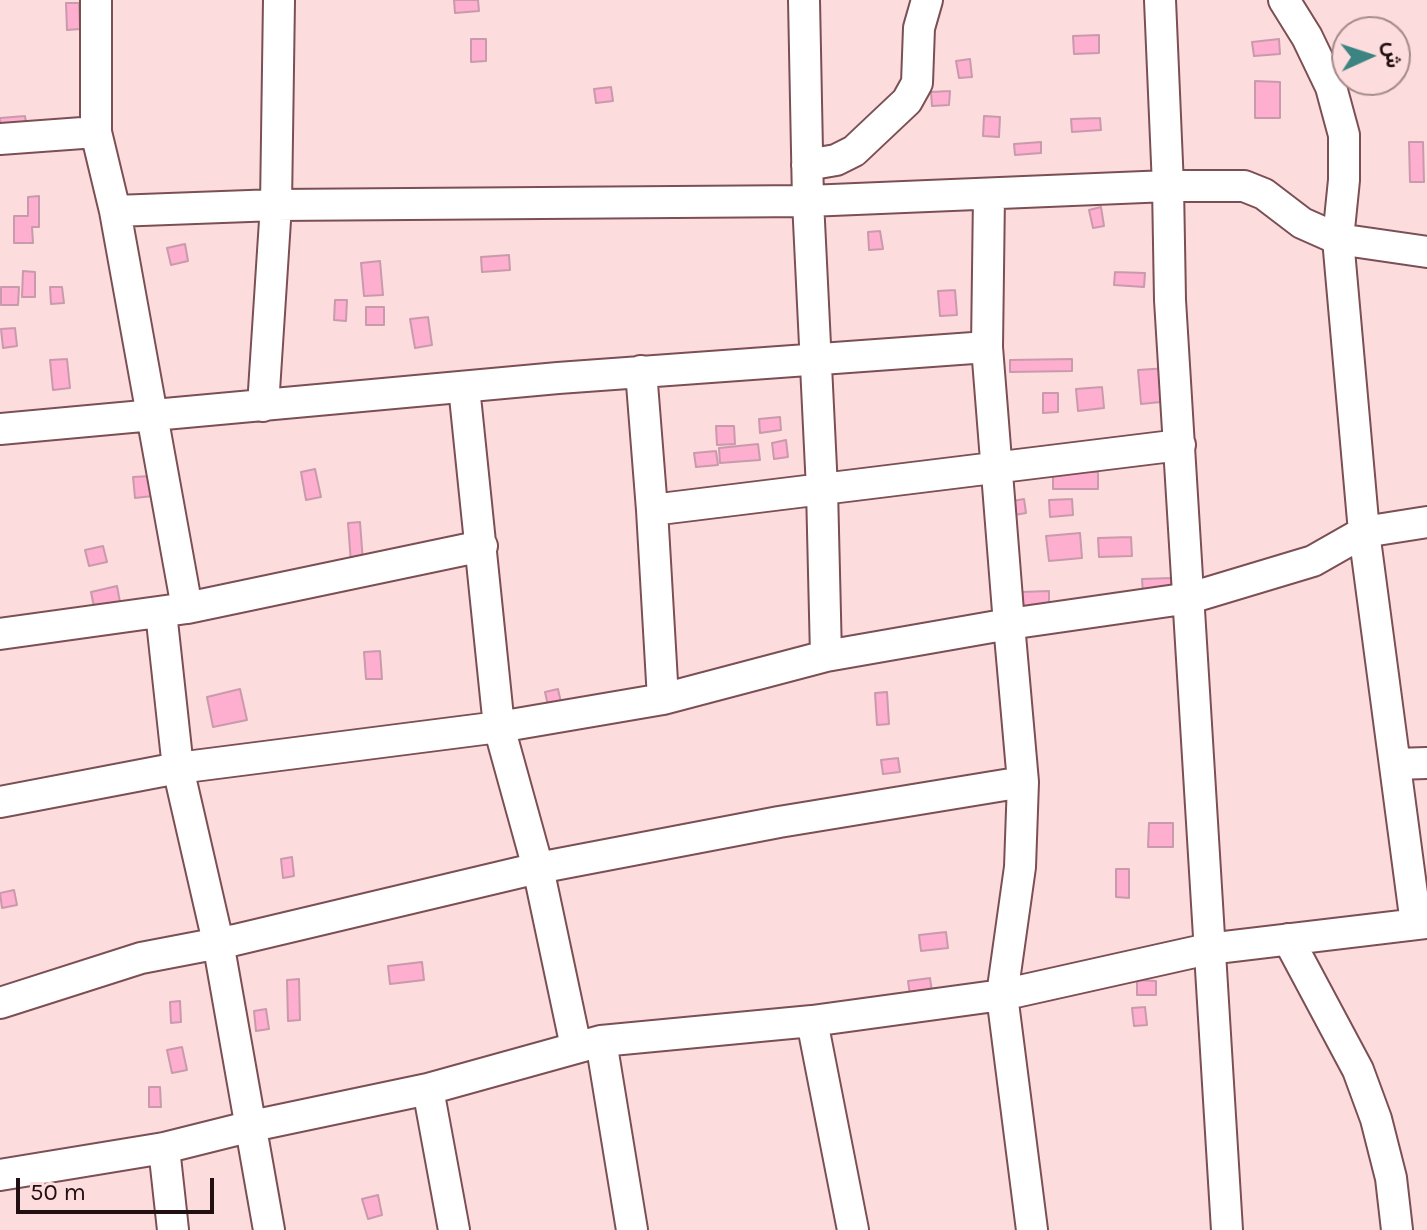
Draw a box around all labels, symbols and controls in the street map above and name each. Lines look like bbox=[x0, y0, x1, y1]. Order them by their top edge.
north arrow bbox=[1331, 16, 1411, 96]
text: ش bbox=[1379, 41, 1407, 69]
scale bar bbox=[20, 1162, 218, 1212]
text: 50 m bbox=[30, 1178, 86, 1206]

